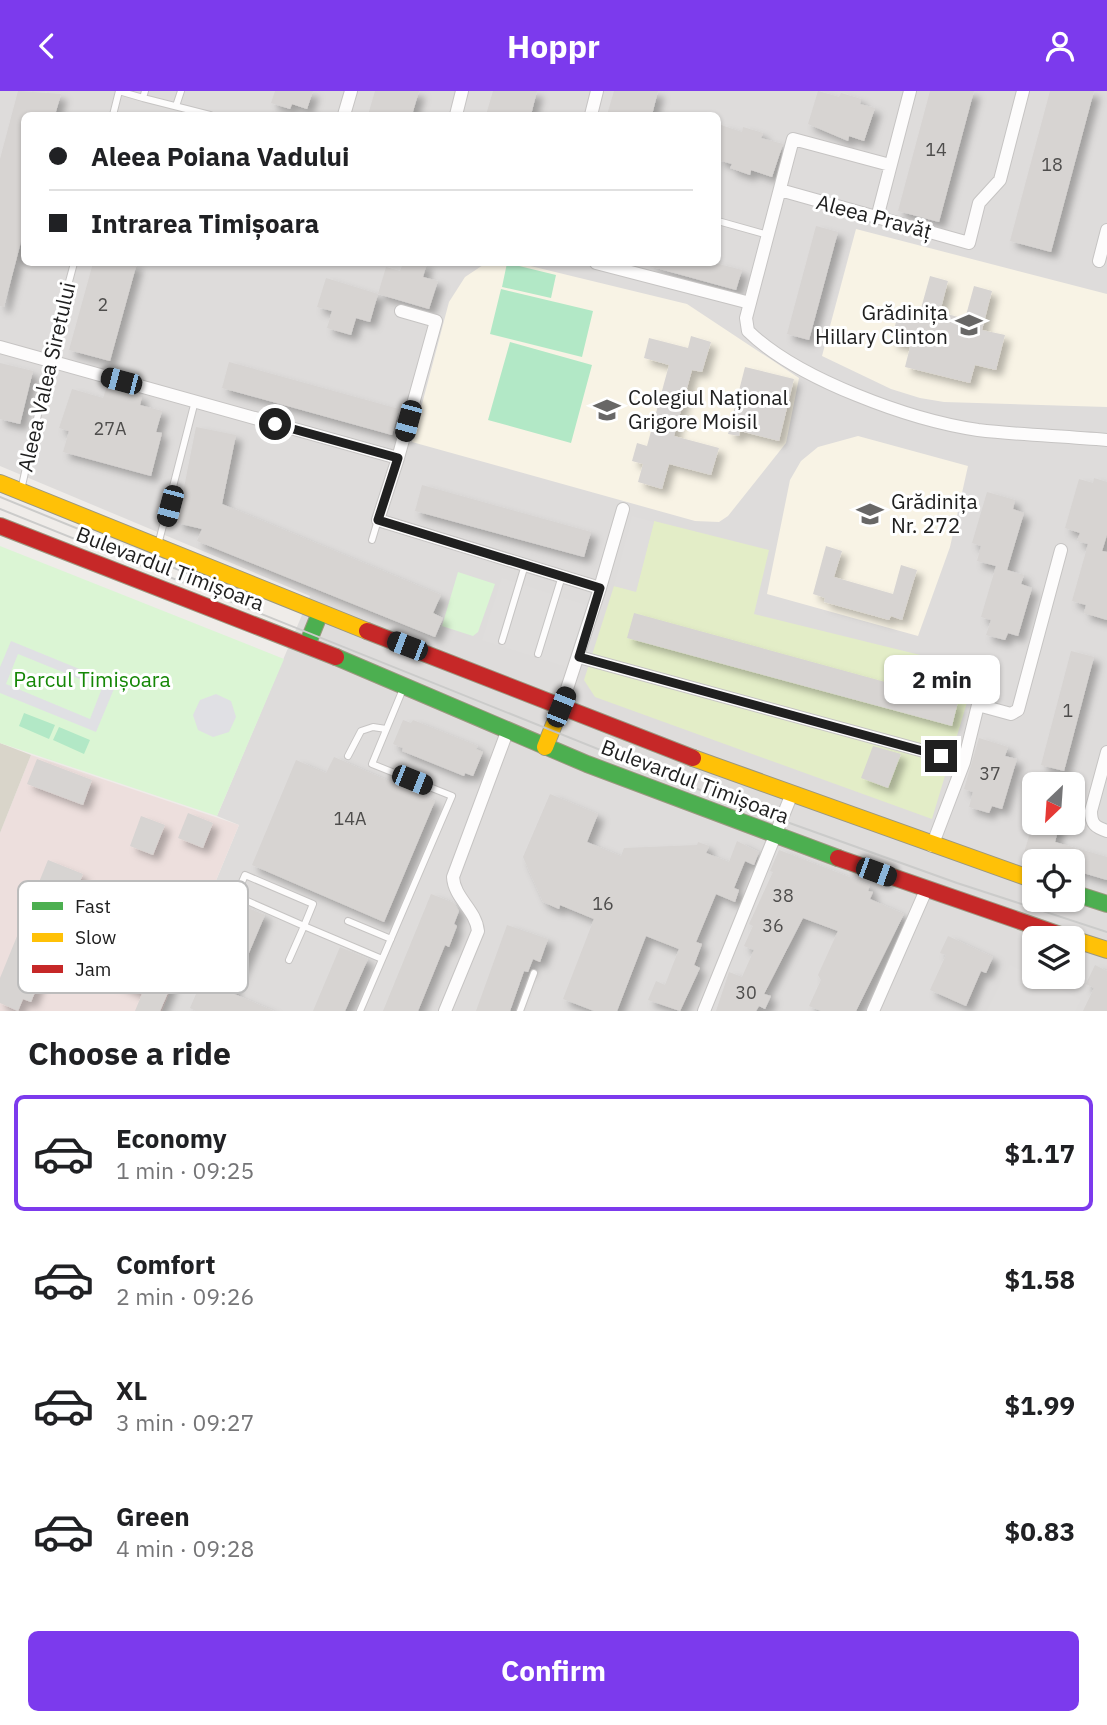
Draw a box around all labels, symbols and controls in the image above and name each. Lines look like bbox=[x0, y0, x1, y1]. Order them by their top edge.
text: Hoppr bbox=[507, 25, 600, 67]
icon: back bbox=[28, 27, 66, 65]
icon: person bbox=[1041, 27, 1079, 65]
house number: 14 bbox=[925, 138, 947, 161]
text: Aleea Poiana Vadului bbox=[91, 139, 349, 173]
house number: 18 bbox=[1041, 153, 1063, 176]
street label: Aleea Pravăț bbox=[813, 187, 935, 245]
text: Intrarea Timișoara bbox=[91, 206, 319, 240]
street label: Aleea Valea Siretului bbox=[11, 279, 81, 474]
house number: 2 bbox=[98, 293, 108, 316]
place label: Grădinița Hillary Clinton bbox=[815, 298, 948, 350]
school or university icon: Grădinița Hillary Clinton bbox=[954, 310, 984, 340]
car bbox=[98, 365, 145, 397]
place label: Colegiul Național Grigore Moisil bbox=[628, 383, 789, 435]
school or university icon: Colegiul Național Grigore Moisil bbox=[592, 395, 622, 425]
car bbox=[393, 398, 424, 444]
route start bbox=[259, 408, 291, 440]
house number: 27A bbox=[93, 417, 127, 440]
car bbox=[155, 483, 186, 529]
place label: Grădinița Nr. 272 bbox=[891, 487, 978, 539]
school or university icon: Grădinița Nr. 272 bbox=[855, 499, 885, 529]
street label: Bulevardul Timișoara bbox=[72, 519, 268, 617]
car bbox=[384, 629, 431, 663]
callout: 2 min bbox=[883, 655, 999, 703]
text: 2 min bbox=[912, 664, 972, 694]
park label: Parcul Timișoara bbox=[13, 665, 171, 693]
car bbox=[544, 684, 579, 730]
house number: 1 bbox=[1063, 699, 1073, 722]
street label: Bulevardul Timișoara bbox=[597, 732, 793, 830]
route end bbox=[925, 740, 957, 772]
car bbox=[389, 762, 436, 798]
house number: 37 bbox=[979, 762, 1001, 785]
north arrow bbox=[1022, 772, 1085, 835]
map controls bbox=[1022, 772, 1085, 989]
house number: 14A bbox=[333, 807, 367, 830]
button: locate bbox=[1022, 849, 1085, 912]
car bbox=[853, 855, 900, 889]
legend bbox=[18, 881, 248, 993]
house number: 38 bbox=[772, 884, 794, 907]
house number: 16 bbox=[592, 892, 614, 915]
text: Fast bbox=[75, 894, 111, 918]
house number: 36 bbox=[762, 914, 784, 937]
text: Slow bbox=[75, 925, 116, 949]
button: layers bbox=[1022, 926, 1085, 989]
text: Jam bbox=[75, 957, 111, 981]
house number: 30 bbox=[735, 981, 757, 1004]
text: Choose a ride bbox=[28, 1032, 231, 1074]
text: Economy bbox=[116, 1121, 227, 1155]
icon: car bbox=[32, 1122, 95, 1185]
text: $1.17 bbox=[1005, 1136, 1075, 1170]
text: 1 min · 09:25 bbox=[116, 1155, 254, 1185]
text: Comfort bbox=[116, 1247, 215, 1281]
icon: car bbox=[32, 1248, 95, 1311]
text: $1.58 bbox=[1005, 1262, 1075, 1296]
text: 2 min · 09:26 bbox=[116, 1281, 254, 1311]
text: XL bbox=[116, 1373, 147, 1407]
icon: car bbox=[32, 1374, 95, 1437]
text: $1.99 bbox=[1005, 1388, 1075, 1422]
text: 3 min · 09:27 bbox=[116, 1407, 254, 1437]
text: Green bbox=[116, 1499, 190, 1533]
icon: car bbox=[32, 1500, 95, 1563]
text: $0.83 bbox=[1005, 1514, 1075, 1548]
text: 4 min · 09:28 bbox=[116, 1533, 254, 1563]
button: Confirm bbox=[28, 1631, 1079, 1711]

